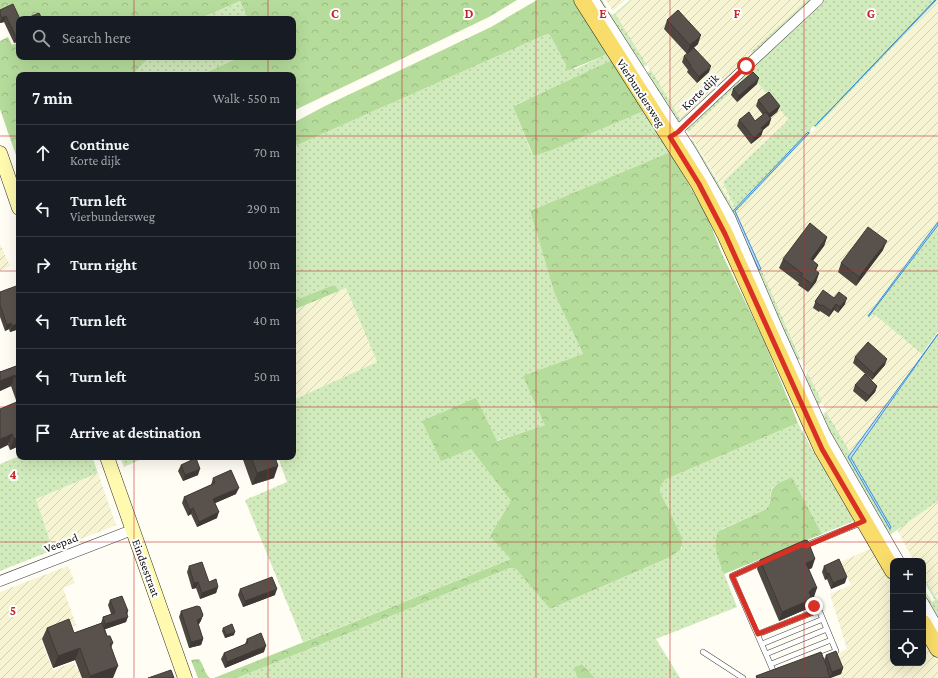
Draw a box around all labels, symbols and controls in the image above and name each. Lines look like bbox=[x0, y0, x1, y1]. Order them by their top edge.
text: C bbox=[331, 6, 339, 21]
text: D bbox=[465, 6, 474, 21]
text: E bbox=[599, 6, 607, 21]
text: F bbox=[734, 6, 741, 21]
text: G bbox=[867, 6, 875, 21]
search box bbox=[16, 16, 296, 60]
icon: search bbox=[30, 27, 52, 49]
text: Search here bbox=[62, 30, 131, 46]
street label: Vierbundersweg bbox=[614, 56, 668, 130]
route start bbox=[737, 57, 755, 75]
street label: Korte dijk bbox=[678, 71, 722, 113]
text: 7 min bbox=[32, 89, 73, 108]
text: Walk · 550 m bbox=[213, 91, 280, 106]
text: Continue bbox=[70, 137, 129, 153]
icon: ahead bbox=[32, 142, 54, 164]
text: 70 m bbox=[254, 145, 280, 160]
text: Korte dijk bbox=[70, 153, 120, 168]
text: Turn left bbox=[70, 193, 126, 209]
icon: left bbox=[32, 198, 54, 220]
text: 290 m bbox=[247, 201, 280, 216]
text: Vierbundersweg bbox=[70, 209, 155, 224]
icon: right bbox=[32, 254, 54, 276]
text: Turn right bbox=[70, 257, 137, 273]
text: 100 m bbox=[248, 257, 280, 272]
icon: left bbox=[32, 310, 54, 332]
text: Turn left bbox=[70, 313, 126, 329]
text: 40 m bbox=[253, 313, 280, 328]
icon: left bbox=[32, 366, 54, 388]
text: Turn left bbox=[70, 369, 126, 385]
text: 50 m bbox=[254, 369, 280, 384]
icon: arrive bbox=[32, 422, 54, 444]
text: Arrive at destination bbox=[70, 425, 201, 441]
text: 4 bbox=[9, 467, 17, 482]
street label: Veepad bbox=[42, 530, 81, 556]
street label: Eindsestraat bbox=[129, 537, 163, 600]
map controls bbox=[890, 558, 926, 666]
button: + bbox=[890, 558, 926, 594]
button: − bbox=[890, 594, 926, 630]
route end bbox=[805, 597, 823, 615]
text: 5 bbox=[10, 603, 16, 618]
button: locate bbox=[890, 630, 926, 666]

